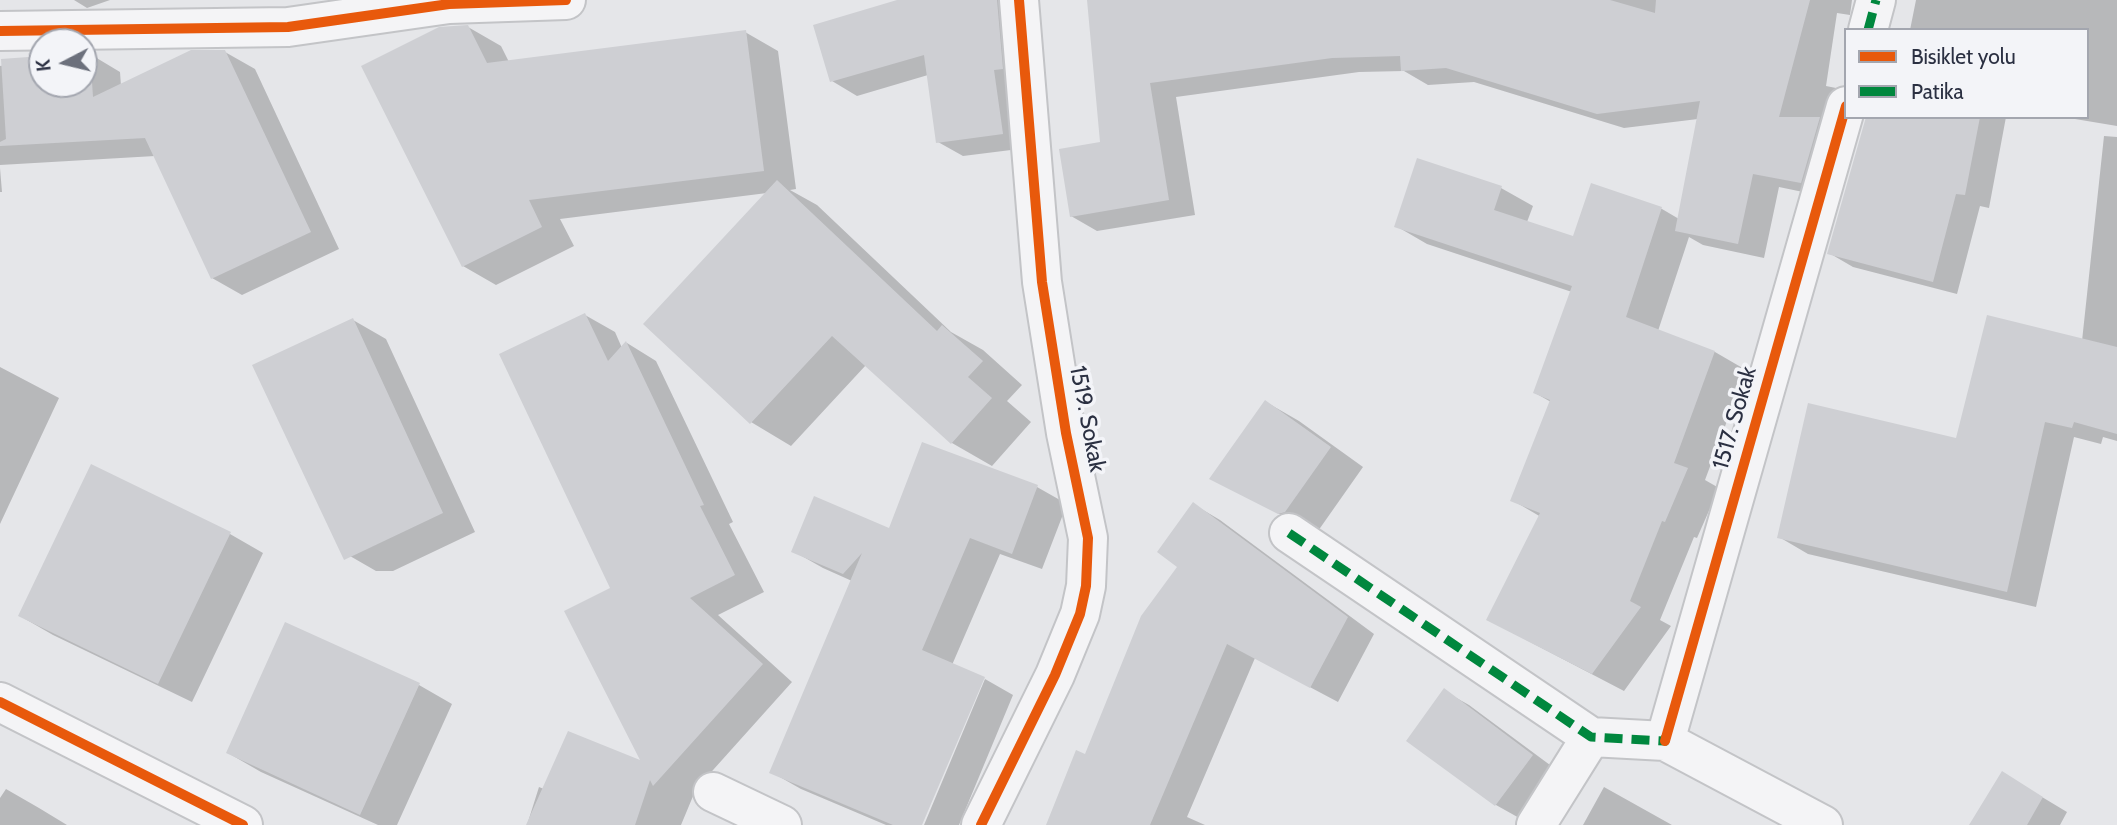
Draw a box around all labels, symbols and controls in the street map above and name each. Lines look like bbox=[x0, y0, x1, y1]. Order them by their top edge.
north arrow bbox=[28, 28, 98, 98]
legend bbox=[1844, 28, 2089, 119]
text: Bisiklet yolu bbox=[1911, 44, 2016, 69]
text: K bbox=[32, 58, 56, 73]
text: Patika bbox=[1911, 79, 1964, 104]
street label: 1517. Sokak bbox=[1707, 363, 1763, 473]
street label: 1519. Sokak bbox=[1063, 364, 1111, 474]

